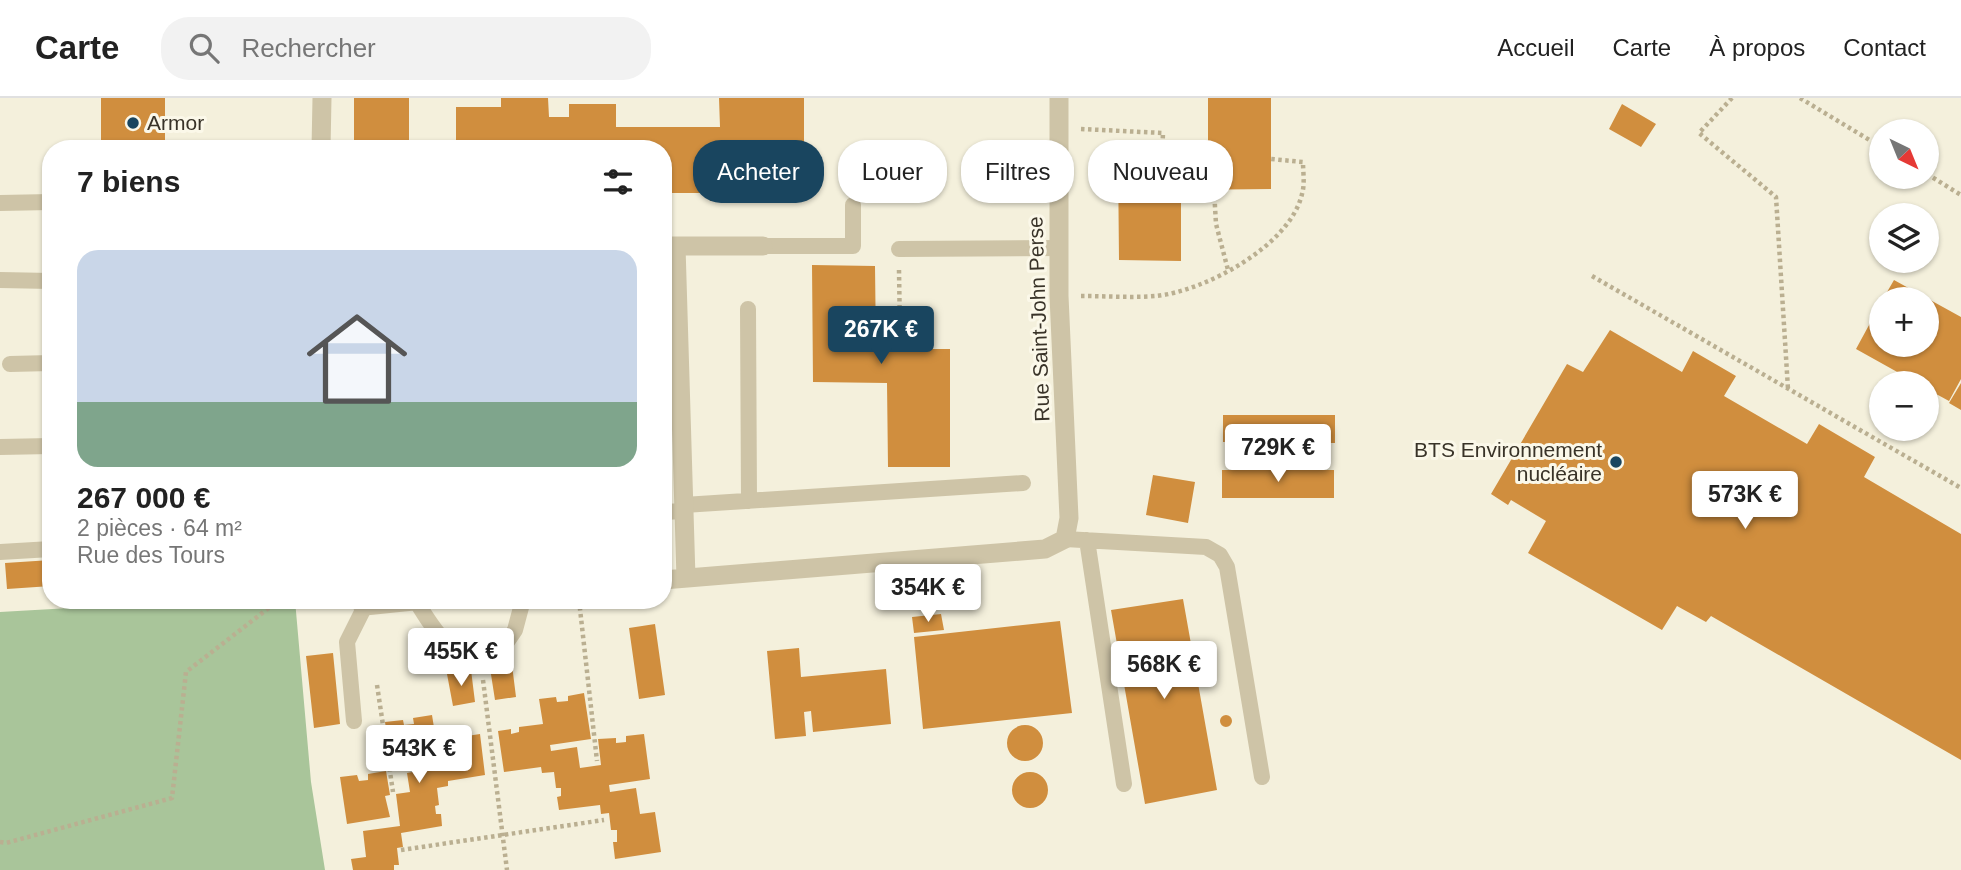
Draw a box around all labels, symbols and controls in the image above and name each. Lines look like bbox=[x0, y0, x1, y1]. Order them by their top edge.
search box bbox=[161, 17, 651, 80]
text: Carte bbox=[35, 29, 119, 66]
icon: search bbox=[185, 29, 223, 67]
text: Rechercher bbox=[241, 33, 376, 63]
text: Accueil bbox=[1497, 34, 1575, 61]
text: Carte bbox=[1613, 34, 1671, 61]
text: À propos bbox=[1709, 34, 1805, 61]
text: Contact bbox=[1843, 34, 1926, 61]
place label: Armor bbox=[147, 111, 204, 134]
marker: Armor bbox=[125, 115, 141, 131]
north arrow bbox=[1869, 119, 1939, 189]
map controls bbox=[1869, 119, 1939, 441]
chip: Acheter bbox=[693, 140, 824, 203]
chip: Louer bbox=[838, 140, 947, 203]
chip: Filtres bbox=[961, 140, 1074, 203]
chip: Nouveau bbox=[1088, 140, 1233, 203]
icon: filters bbox=[599, 163, 637, 201]
text: 7 biens bbox=[77, 165, 180, 198]
button: layers bbox=[1869, 203, 1939, 273]
street label: Rue Saint-John Perse bbox=[1023, 216, 1054, 422]
button: + bbox=[1869, 287, 1939, 357]
icon: home bbox=[294, 296, 420, 422]
pin: 267K € bbox=[824, 306, 938, 366]
text: 267K € bbox=[844, 316, 918, 342]
button: − bbox=[1869, 371, 1939, 441]
pin: 729K € bbox=[1221, 424, 1335, 484]
text: 729K € bbox=[1241, 434, 1315, 460]
place label: BTS Environnement nucléaire bbox=[1414, 438, 1602, 485]
marker: BTS Environnement nucléaire bbox=[1608, 454, 1624, 470]
pin: 573K € bbox=[1688, 472, 1802, 531]
text: 267 000 € bbox=[77, 481, 210, 514]
text: 573K € bbox=[1708, 481, 1782, 507]
text: 2 pièces · 64 m² bbox=[77, 515, 242, 541]
text: Rue des Tours bbox=[77, 542, 225, 568]
pin: 354K € bbox=[871, 564, 985, 624]
text: 354K € bbox=[891, 574, 965, 600]
pin: 455K € bbox=[404, 628, 518, 688]
text: 455K € bbox=[424, 638, 498, 664]
pin: 568K € bbox=[1107, 642, 1221, 701]
text: 568K € bbox=[1127, 651, 1201, 677]
pin: 543K € bbox=[362, 726, 476, 785]
text: 543K € bbox=[382, 735, 456, 761]

